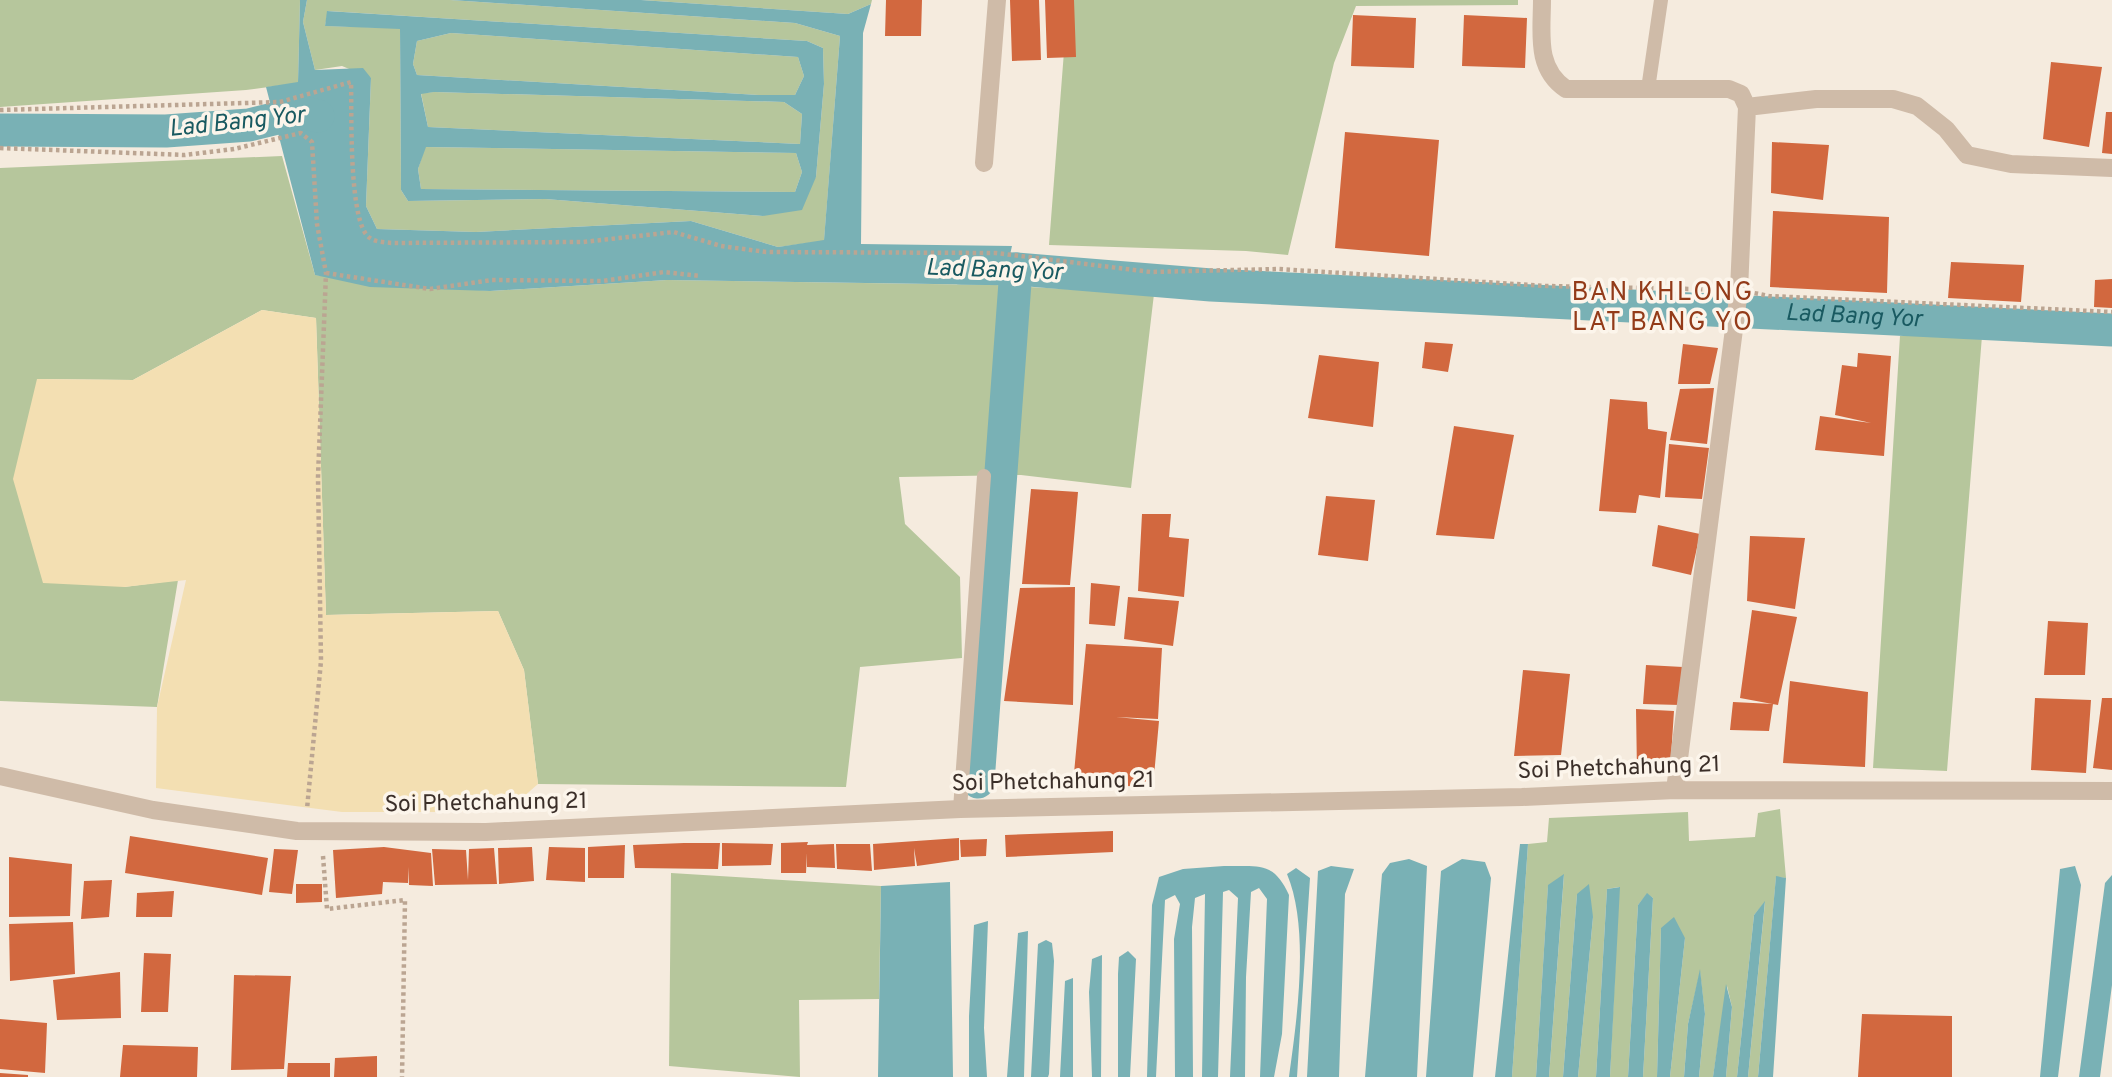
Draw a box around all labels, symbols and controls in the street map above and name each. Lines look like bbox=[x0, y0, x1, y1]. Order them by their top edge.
water label: Lad Bang Yor bbox=[167, 101, 308, 145]
water label: Lad Bang Yor bbox=[925, 254, 1065, 288]
district label: BAN KHLONG LAT BANG YO bbox=[1572, 277, 1754, 340]
water label: Lad Bang Yor bbox=[1784, 299, 1924, 336]
street label: Soi Phetchahung 21 bbox=[1517, 751, 1721, 787]
street label: Soi Phetchahung 21 bbox=[951, 767, 1155, 799]
street label: Soi Phetchahung 21 bbox=[384, 788, 588, 820]

